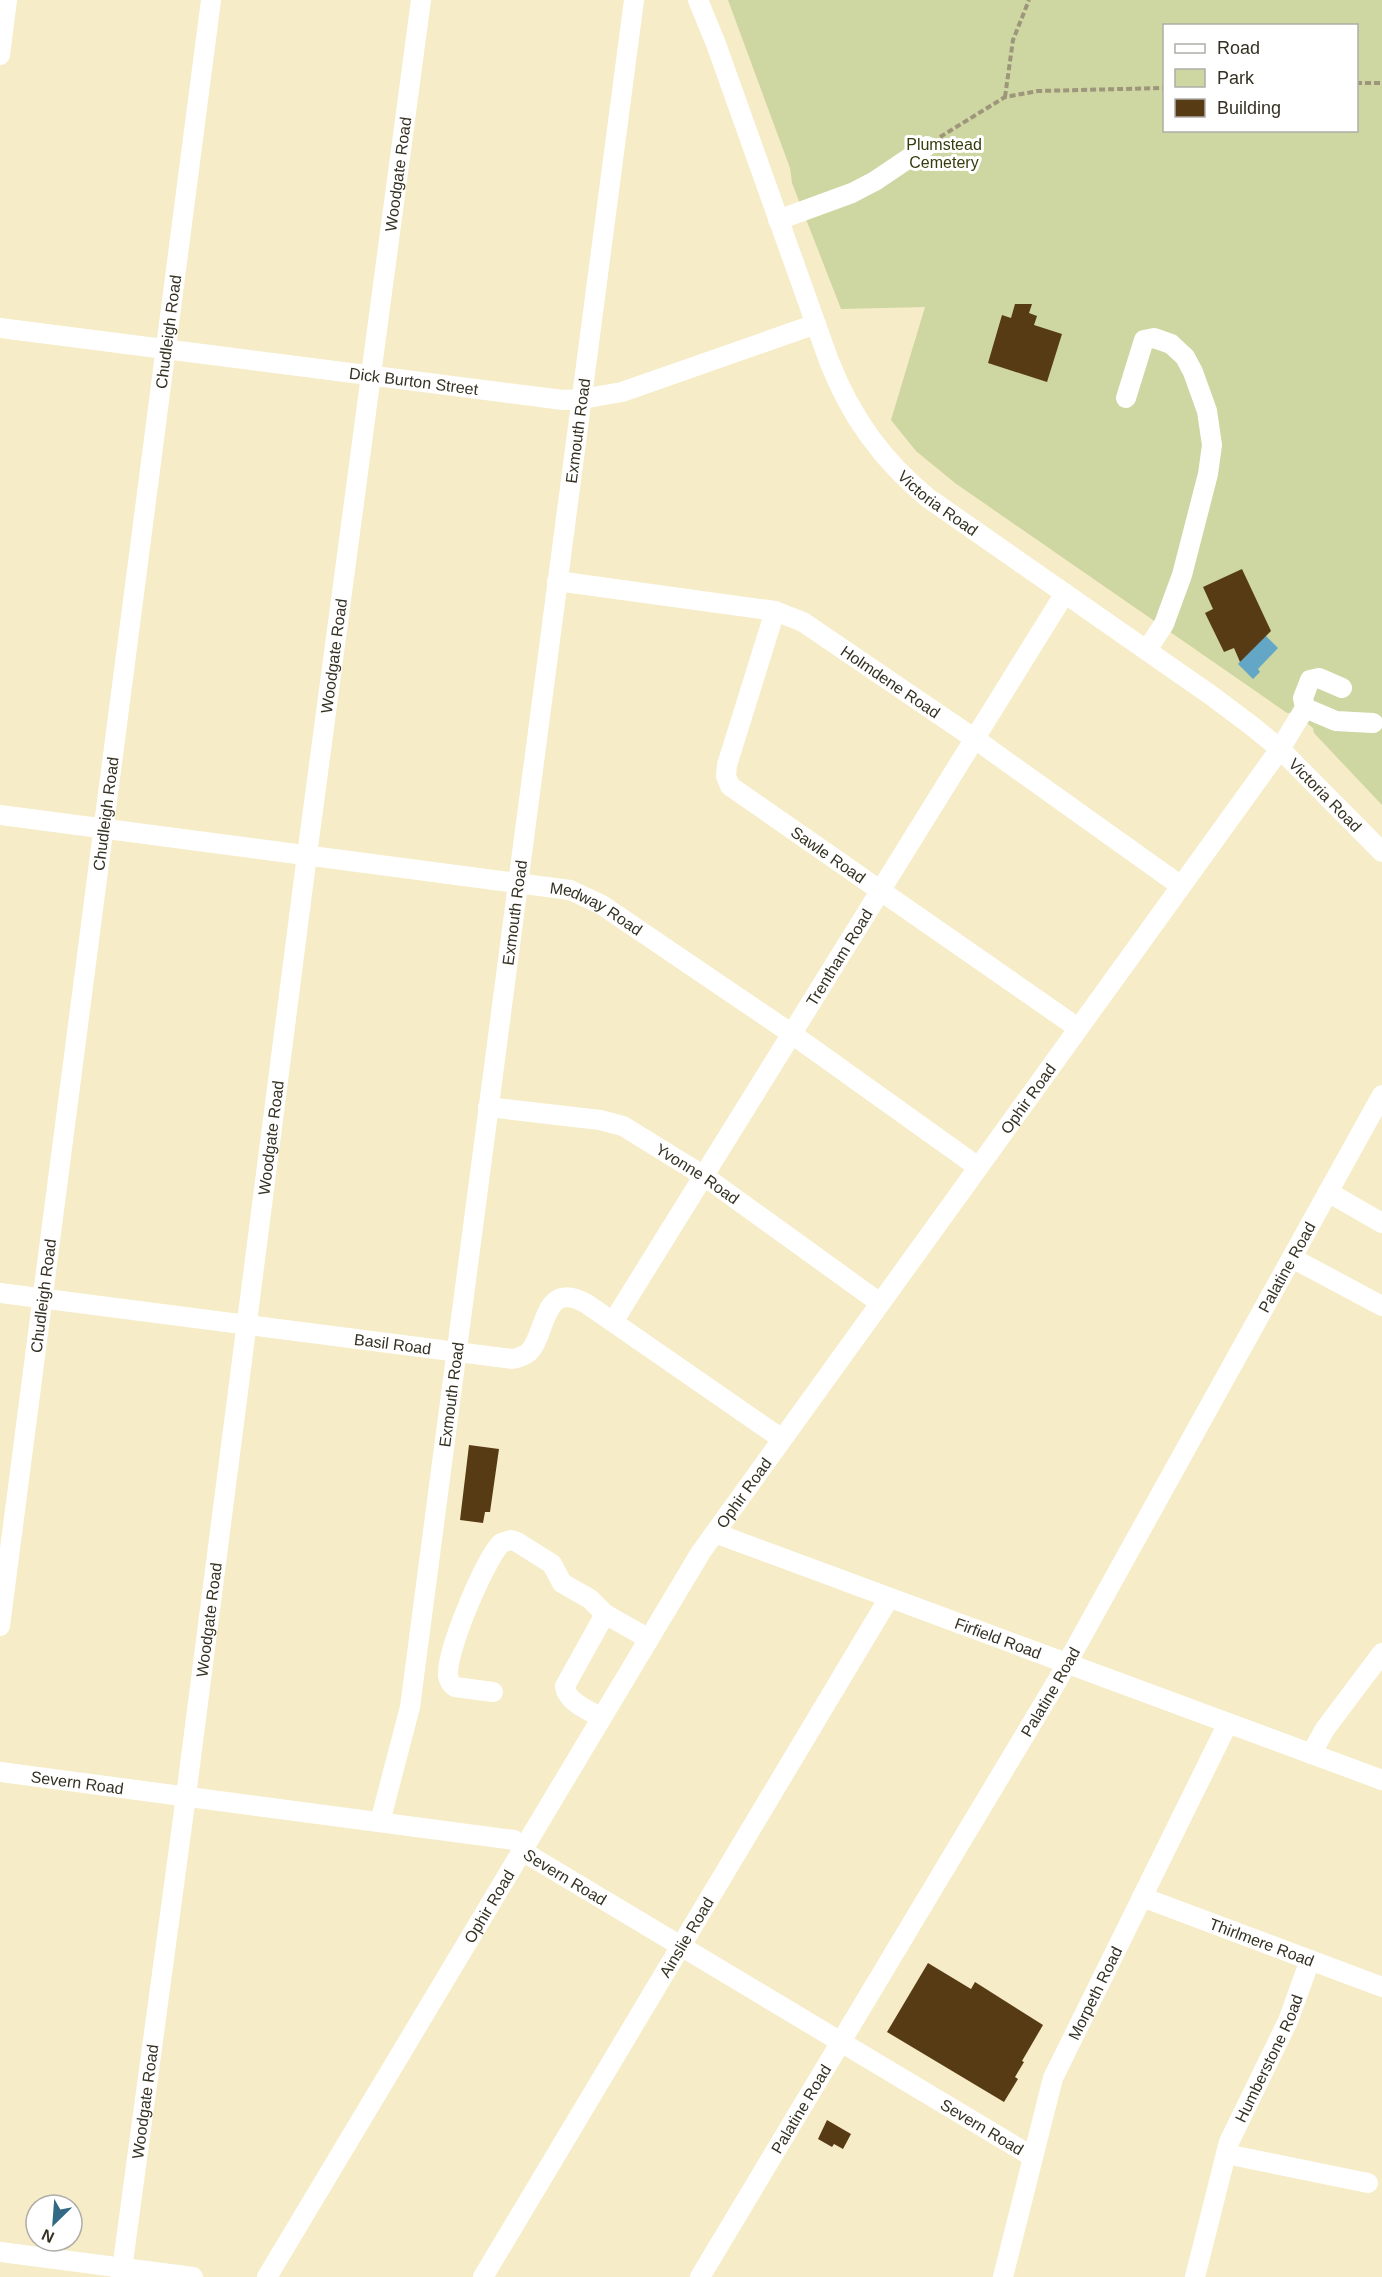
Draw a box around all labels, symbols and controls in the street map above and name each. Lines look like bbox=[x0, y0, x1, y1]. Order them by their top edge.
legend bbox=[1163, 24, 1358, 132]
text: Road bbox=[1217, 38, 1260, 58]
text: Park bbox=[1217, 68, 1255, 88]
text: Building bbox=[1217, 98, 1281, 118]
street label: Woodgate Road bbox=[382, 116, 414, 233]
park label: Plumstead Cemetery bbox=[906, 136, 982, 171]
street label: Chudleigh Road bbox=[153, 274, 184, 390]
street label: Dick Burton Street bbox=[348, 365, 480, 398]
street label: Exmouth Road bbox=[563, 377, 593, 484]
street label: Victoria Road bbox=[894, 467, 981, 539]
street label: Woodgate Road bbox=[318, 598, 350, 714]
street label: Holmdene Road bbox=[838, 642, 943, 722]
street label: Victoria Road bbox=[1285, 755, 1365, 835]
street label: Chudleigh Road bbox=[90, 756, 122, 872]
street label: Sawle Road bbox=[788, 823, 868, 886]
street label: Exmouth Road bbox=[499, 859, 530, 966]
street label: Medway Road bbox=[549, 879, 645, 939]
street label: Trentham Road bbox=[803, 906, 876, 1009]
street label: Ophir Road bbox=[998, 1061, 1059, 1137]
street label: Woodgate Road bbox=[255, 1080, 287, 1196]
street label: Yvonne Road bbox=[653, 1140, 742, 1208]
street label: Palatine Road bbox=[1255, 1219, 1319, 1316]
street label: Chudleigh Road bbox=[28, 1238, 59, 1354]
street label: Basil Road bbox=[353, 1331, 432, 1358]
street label: Exmouth Road bbox=[436, 1341, 467, 1448]
street label: Ophir Road bbox=[713, 1455, 775, 1531]
street label: Woodgate Road bbox=[193, 1562, 225, 1678]
street label: Firfield Road bbox=[953, 1615, 1044, 1662]
street label: Palatine Road bbox=[1018, 1644, 1083, 1740]
street label: Severn Road bbox=[30, 1768, 125, 1797]
street label: Severn Road bbox=[520, 1846, 609, 1909]
street label: Ophir Road bbox=[461, 1867, 518, 1946]
street label: Ainslie Road bbox=[656, 1894, 717, 1980]
street label: Thirlmere Road bbox=[1207, 1915, 1316, 1970]
street label: Morpeth Road bbox=[1065, 1944, 1125, 2042]
street label: Humberstone Road bbox=[1232, 1992, 1306, 2125]
street label: Woodgate Road bbox=[129, 2043, 161, 2160]
street label: Palatine Road bbox=[768, 2062, 834, 2157]
street label: Severn Road bbox=[938, 2096, 1026, 2158]
north arrow bbox=[24, 2193, 84, 2253]
text: N bbox=[39, 2226, 57, 2246]

